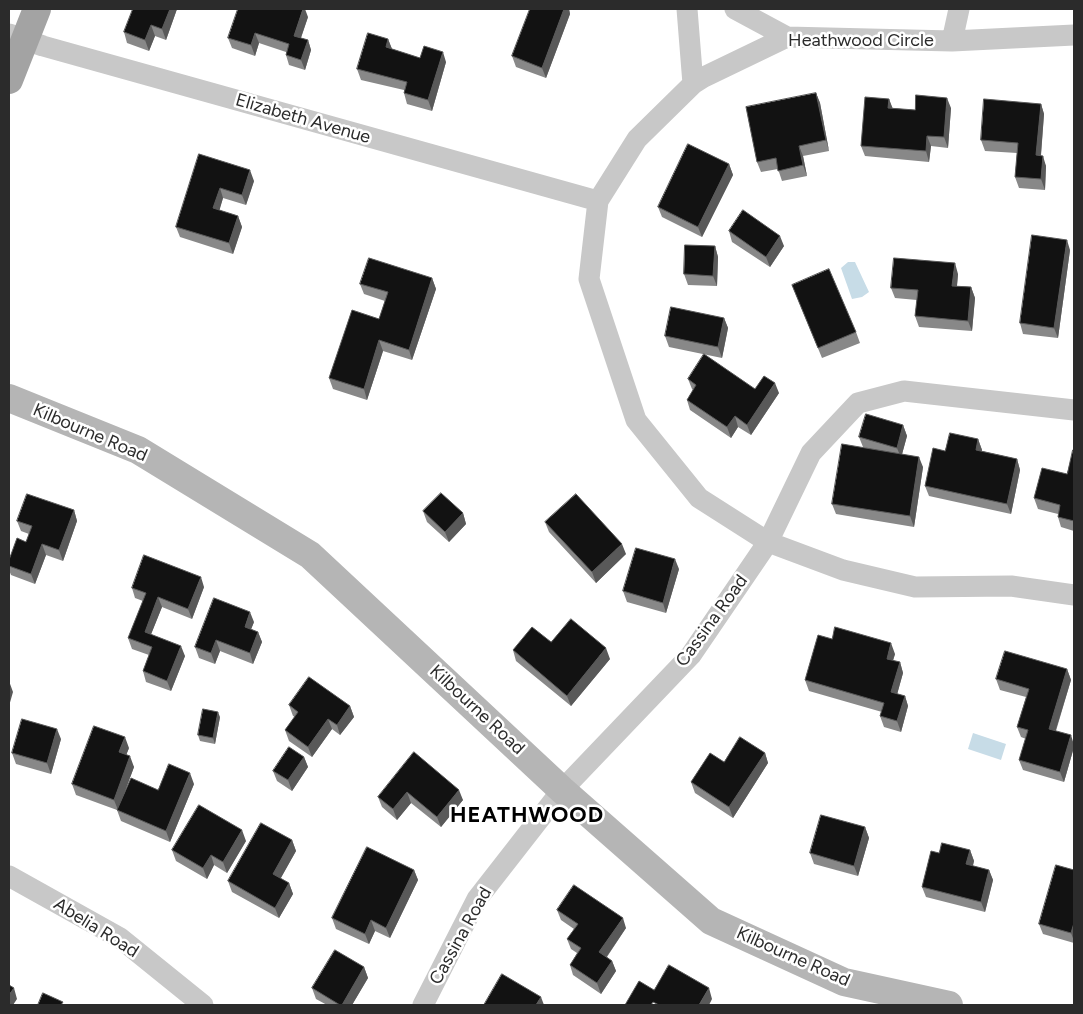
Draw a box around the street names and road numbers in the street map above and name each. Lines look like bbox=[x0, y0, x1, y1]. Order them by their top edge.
street label: Heathwood Circle bbox=[788, 30, 934, 52]
street label: Elizabeth Avenue bbox=[233, 89, 373, 149]
street label: Kilbourne Road bbox=[30, 399, 150, 467]
street label: Cassina Road bbox=[671, 571, 753, 671]
street label: Kilbourne Road bbox=[425, 661, 529, 759]
street label: Cassina Road bbox=[425, 883, 497, 989]
street label: Abelia Road bbox=[50, 893, 142, 963]
street label: Kilbourne Road bbox=[733, 922, 853, 992]

